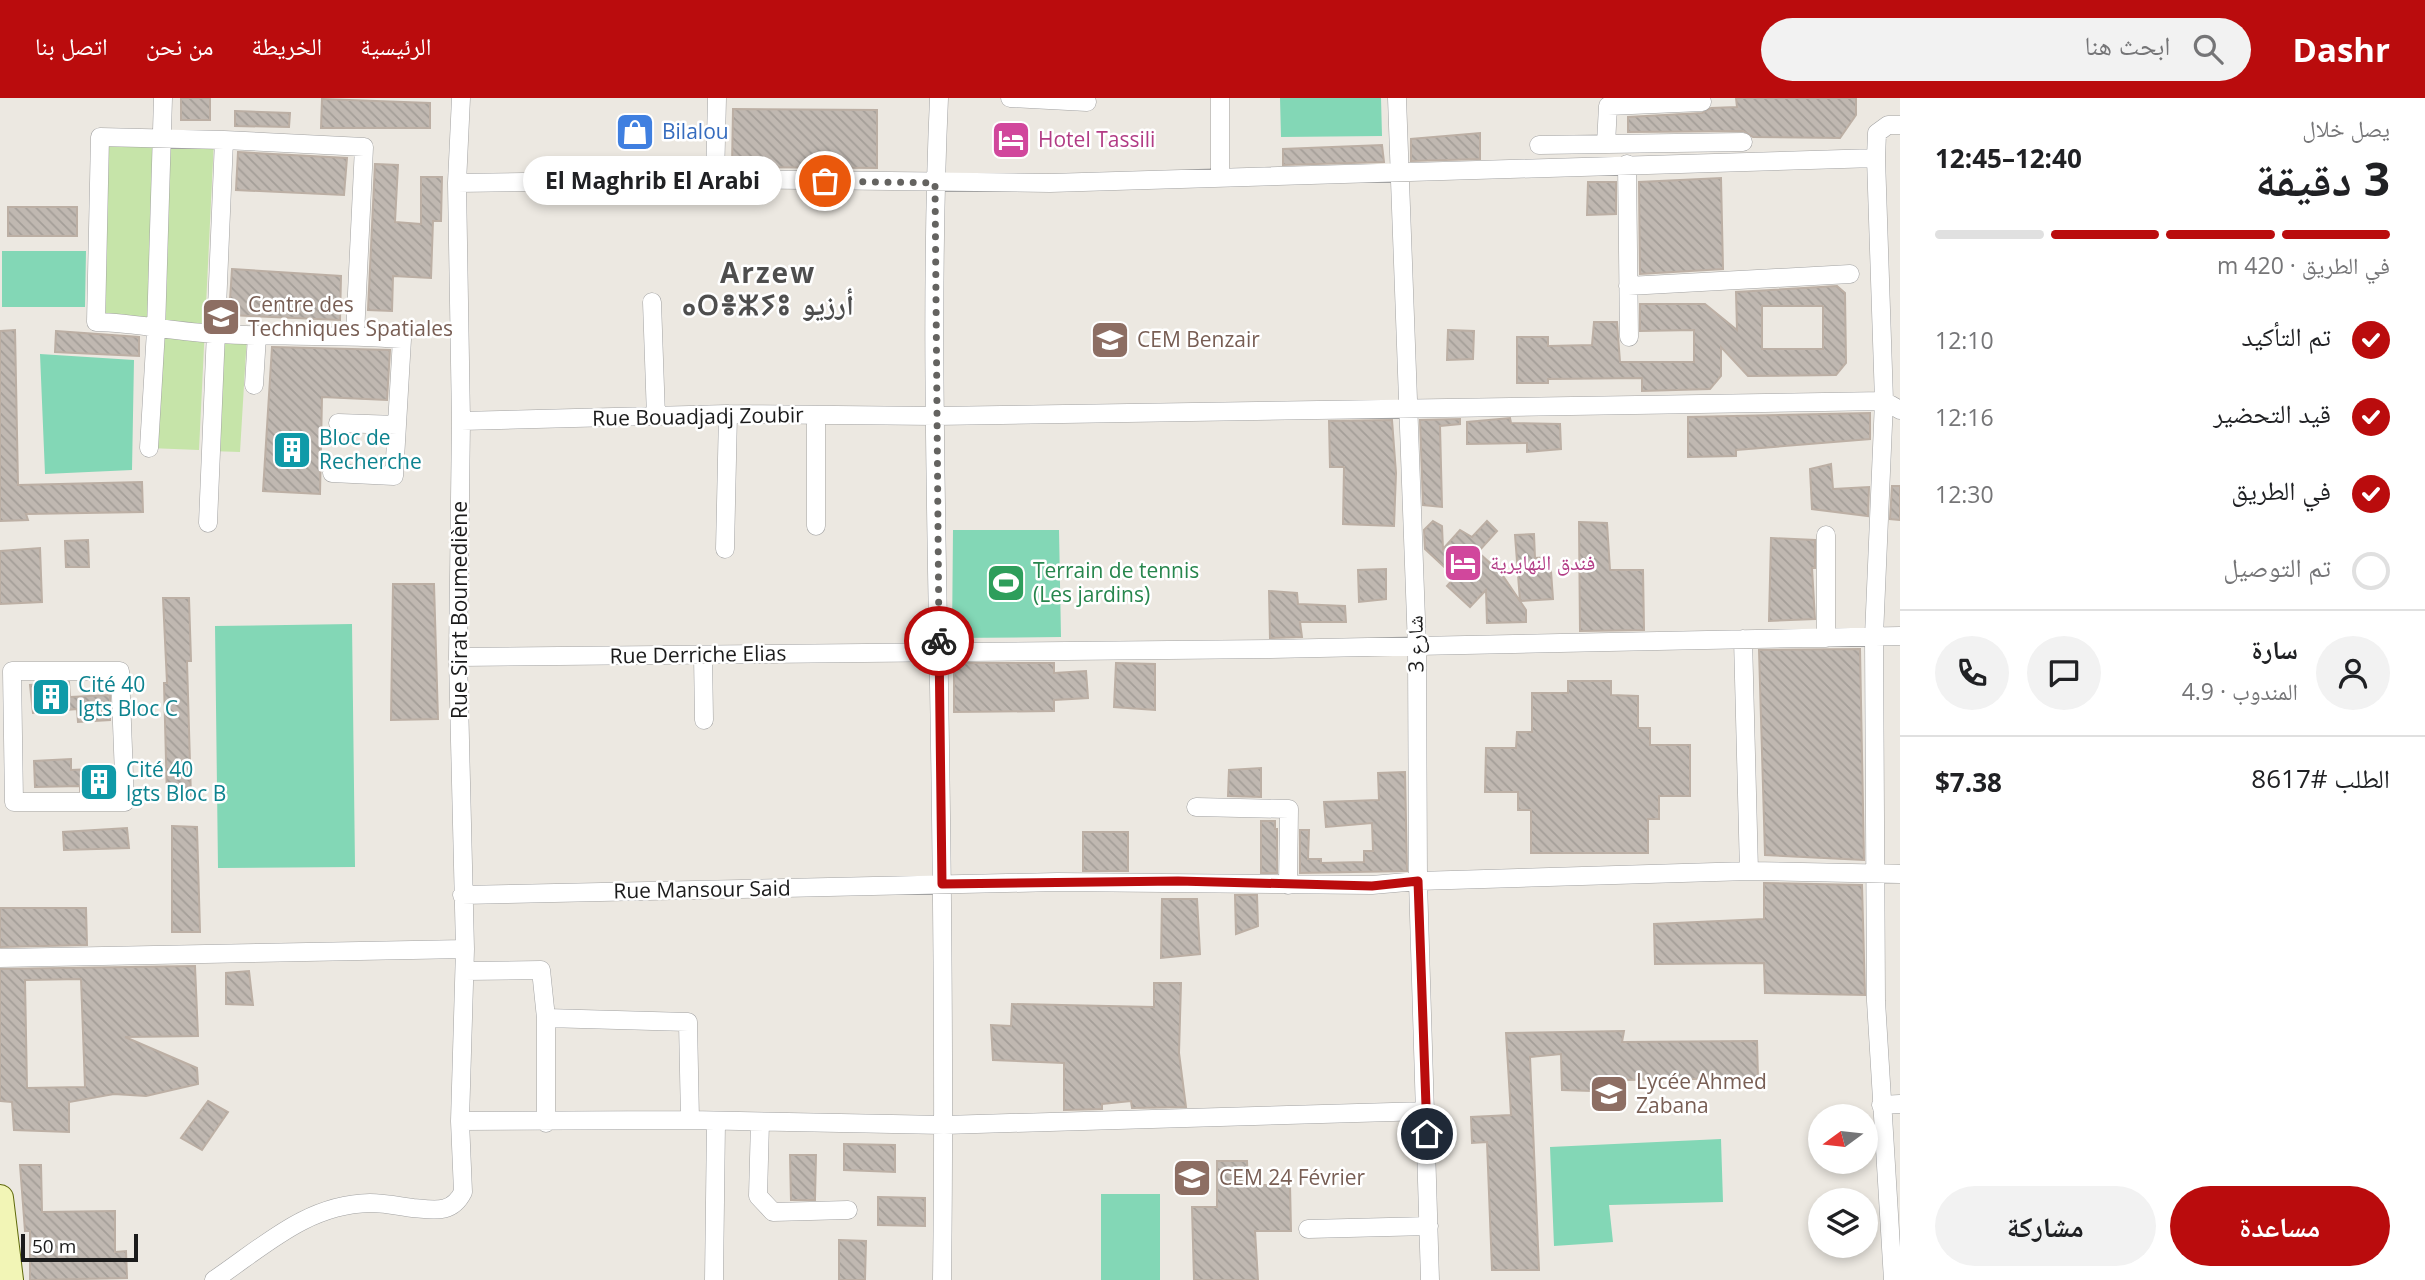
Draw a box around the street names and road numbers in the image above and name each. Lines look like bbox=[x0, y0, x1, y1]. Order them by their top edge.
street label: Rue Bouadjadj Zoubir bbox=[592, 400, 804, 432]
street label: Rue Sirat Boumediène bbox=[445, 501, 473, 719]
street label: شارع 3 bbox=[1401, 615, 1429, 673]
street label: Rue Derriche Elias bbox=[609, 638, 787, 670]
street label: Rue Mansour Said bbox=[613, 873, 791, 905]

